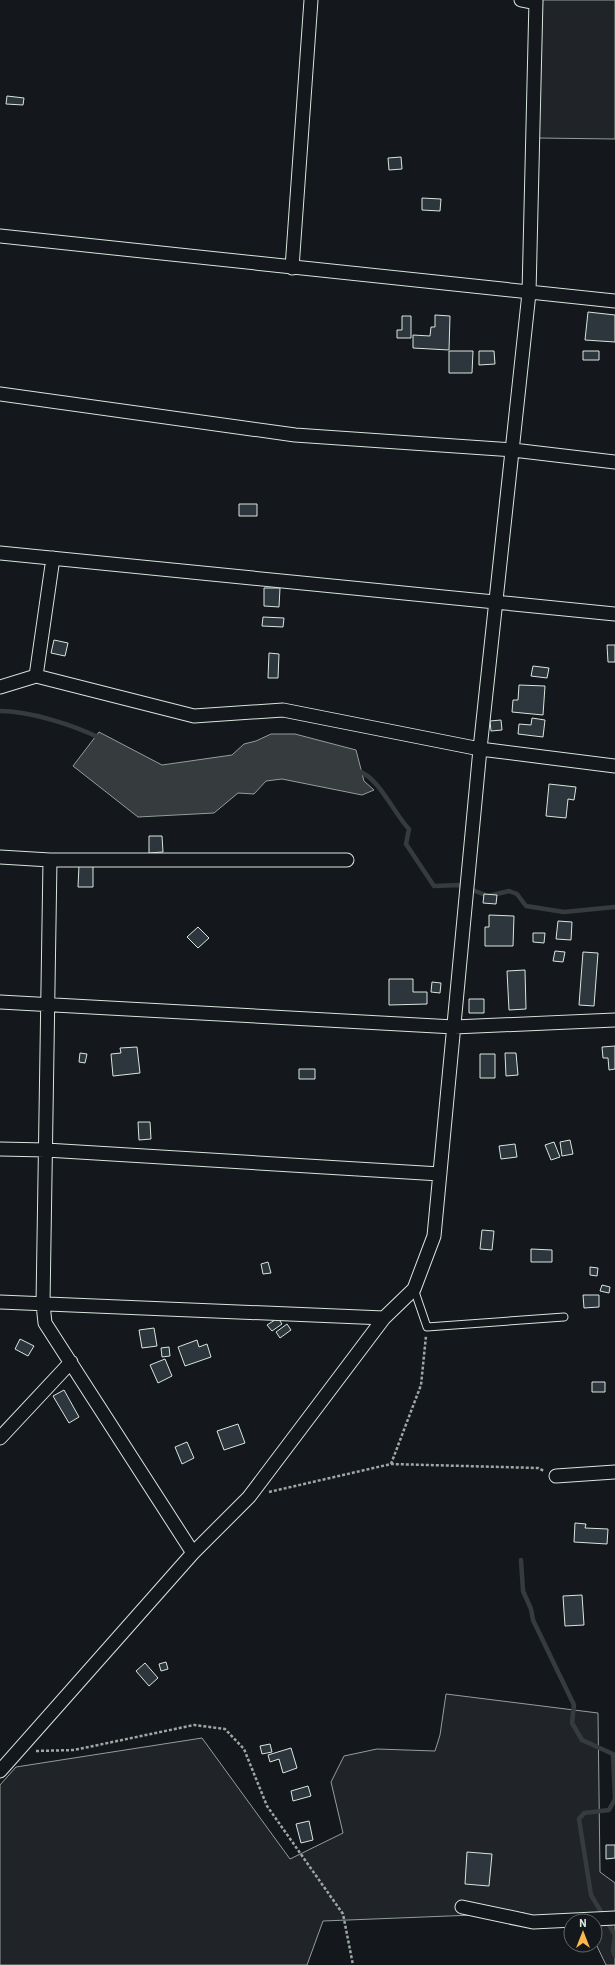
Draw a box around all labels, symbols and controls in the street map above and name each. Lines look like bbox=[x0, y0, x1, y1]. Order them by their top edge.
north arrow bbox=[563, 1913, 603, 1953]
text: N bbox=[579, 1916, 587, 1929]

